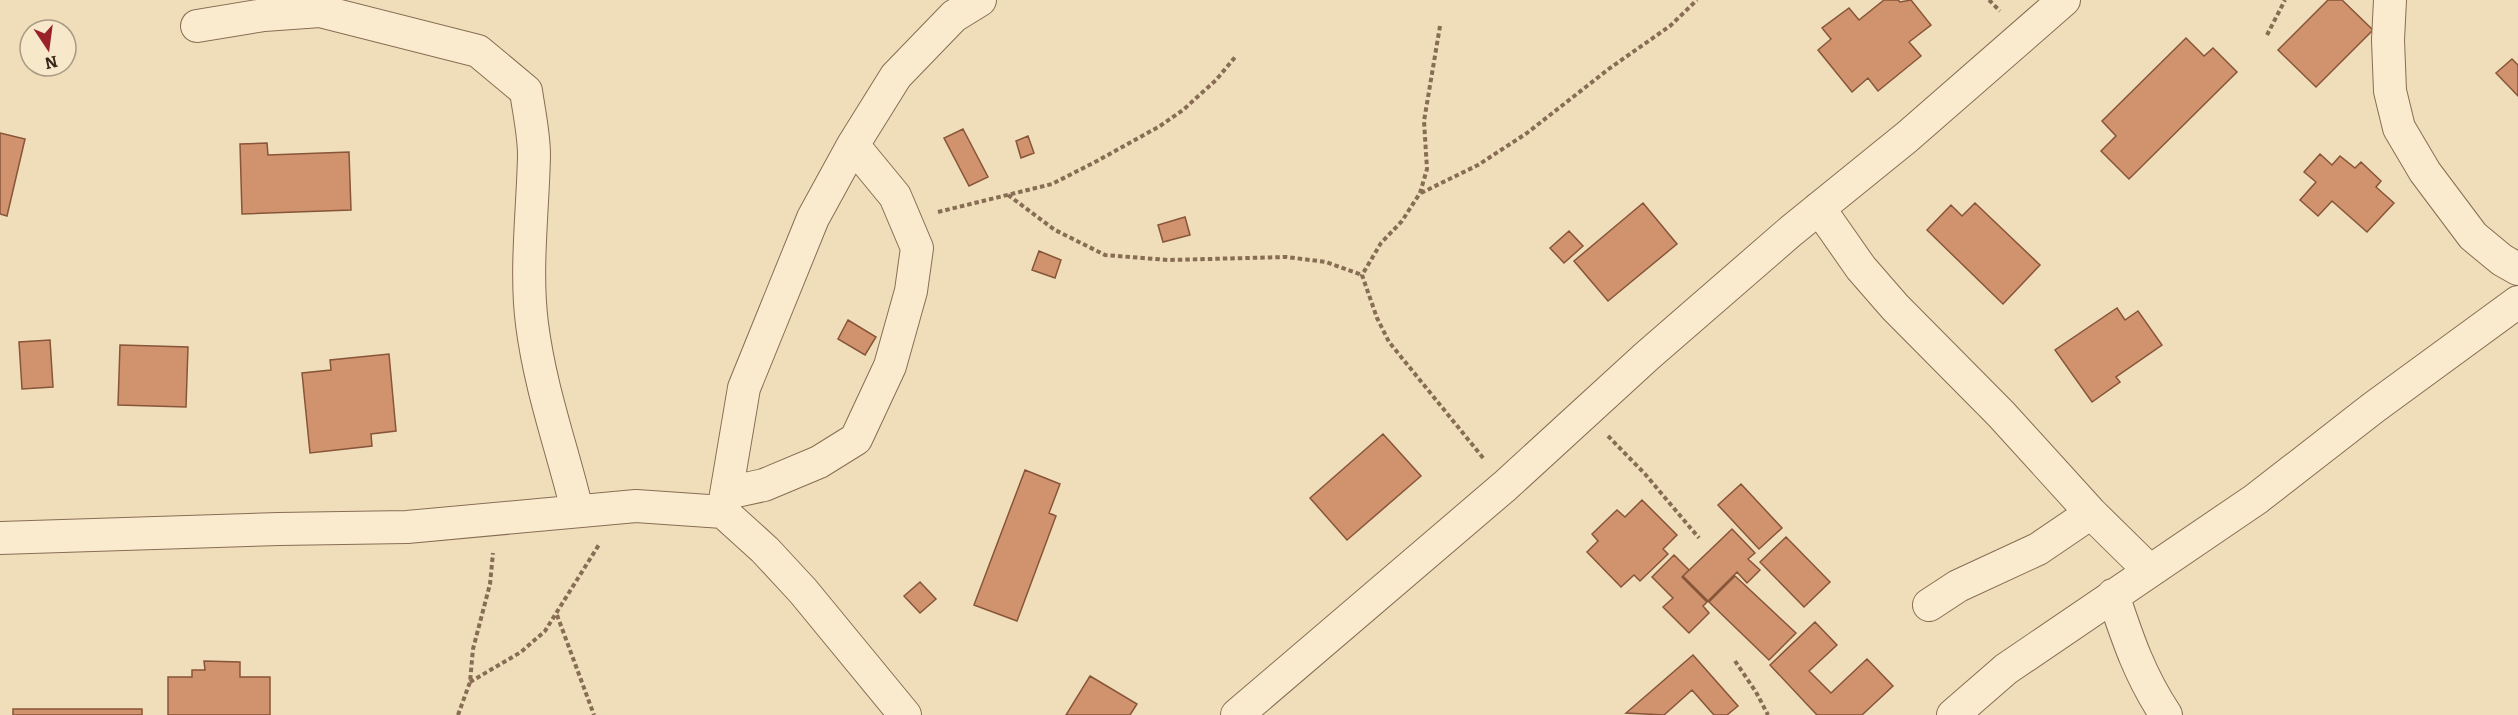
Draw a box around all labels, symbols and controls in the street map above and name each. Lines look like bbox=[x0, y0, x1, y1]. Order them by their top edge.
north arrow bbox=[18, 18, 78, 78]
text: N bbox=[43, 51, 59, 73]

